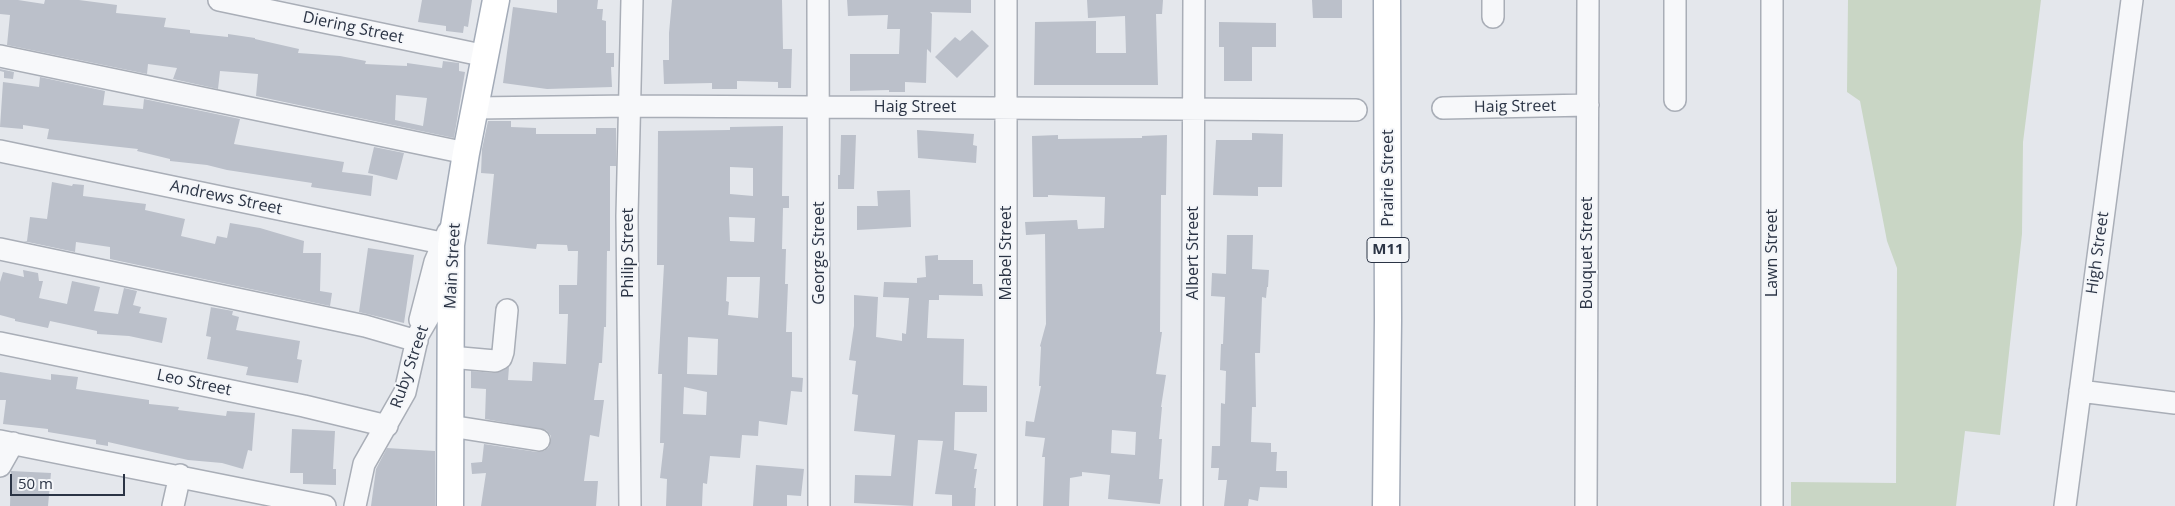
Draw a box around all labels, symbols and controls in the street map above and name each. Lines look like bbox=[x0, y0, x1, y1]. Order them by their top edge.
street label: Diering Street bbox=[301, 8, 405, 48]
street label: Haig Street bbox=[874, 97, 956, 117]
street label: Haig Street bbox=[1474, 97, 1556, 117]
street label: Prairie Street bbox=[1378, 129, 1398, 227]
street label: Andrews Street bbox=[168, 177, 284, 219]
street label: Bouquet Street bbox=[1577, 197, 1597, 309]
street label: George Street bbox=[809, 201, 829, 305]
street label: Mabel Street bbox=[996, 206, 1016, 300]
street label: Albert Street bbox=[1183, 206, 1203, 300]
street label: Philip Street bbox=[618, 208, 638, 298]
street label: Lawn Street bbox=[1762, 209, 1782, 297]
street label: High Street bbox=[2083, 210, 2113, 296]
street label: Main Street bbox=[441, 223, 465, 309]
road number: M11 bbox=[1367, 238, 1409, 262]
street label: Ruby Street bbox=[387, 323, 433, 411]
street label: Leo Street bbox=[155, 366, 233, 400]
scale bar bbox=[12, 464, 128, 496]
text: 50 m bbox=[18, 473, 53, 493]

